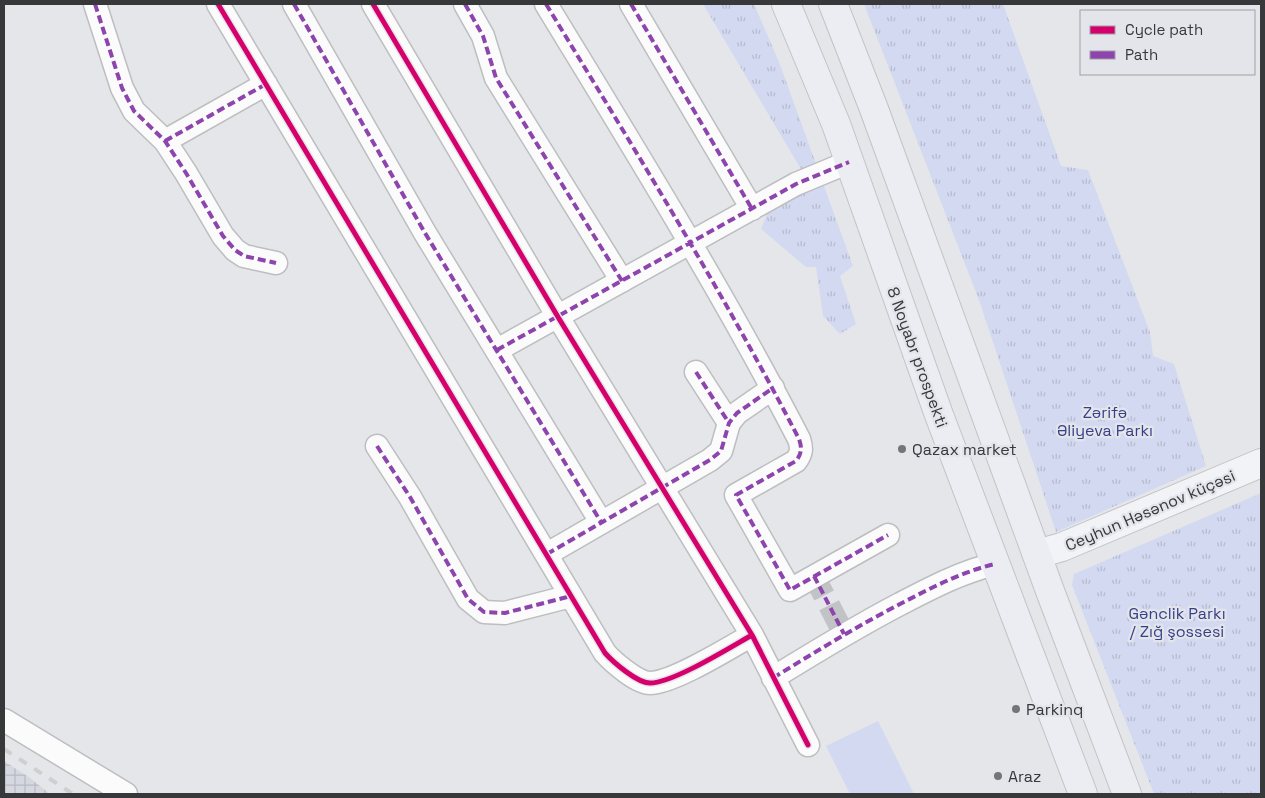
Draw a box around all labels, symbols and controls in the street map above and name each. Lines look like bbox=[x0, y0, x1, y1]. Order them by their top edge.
legend bbox=[1080, 10, 1255, 75]
text: Cycle path bbox=[1125, 20, 1203, 39]
text: Path bbox=[1125, 45, 1158, 64]
street label: 8 Noyabr prospekti bbox=[882, 284, 953, 430]
park label: Zərifə Əliyeva Parkı bbox=[1057, 402, 1153, 441]
place label: Qazax market bbox=[912, 439, 1017, 460]
marker: Qazax market bbox=[896, 443, 908, 455]
street label: Ceyhun Həsənov küçəsi bbox=[1062, 465, 1238, 556]
park label: Gənclik Parkı / Zığ şossesi bbox=[1128, 603, 1226, 642]
place label: Parkinq bbox=[1026, 699, 1083, 720]
marker: Parkinq bbox=[1010, 703, 1022, 715]
place label: Araz bbox=[1008, 766, 1041, 787]
marker: Araz bbox=[992, 770, 1004, 782]

